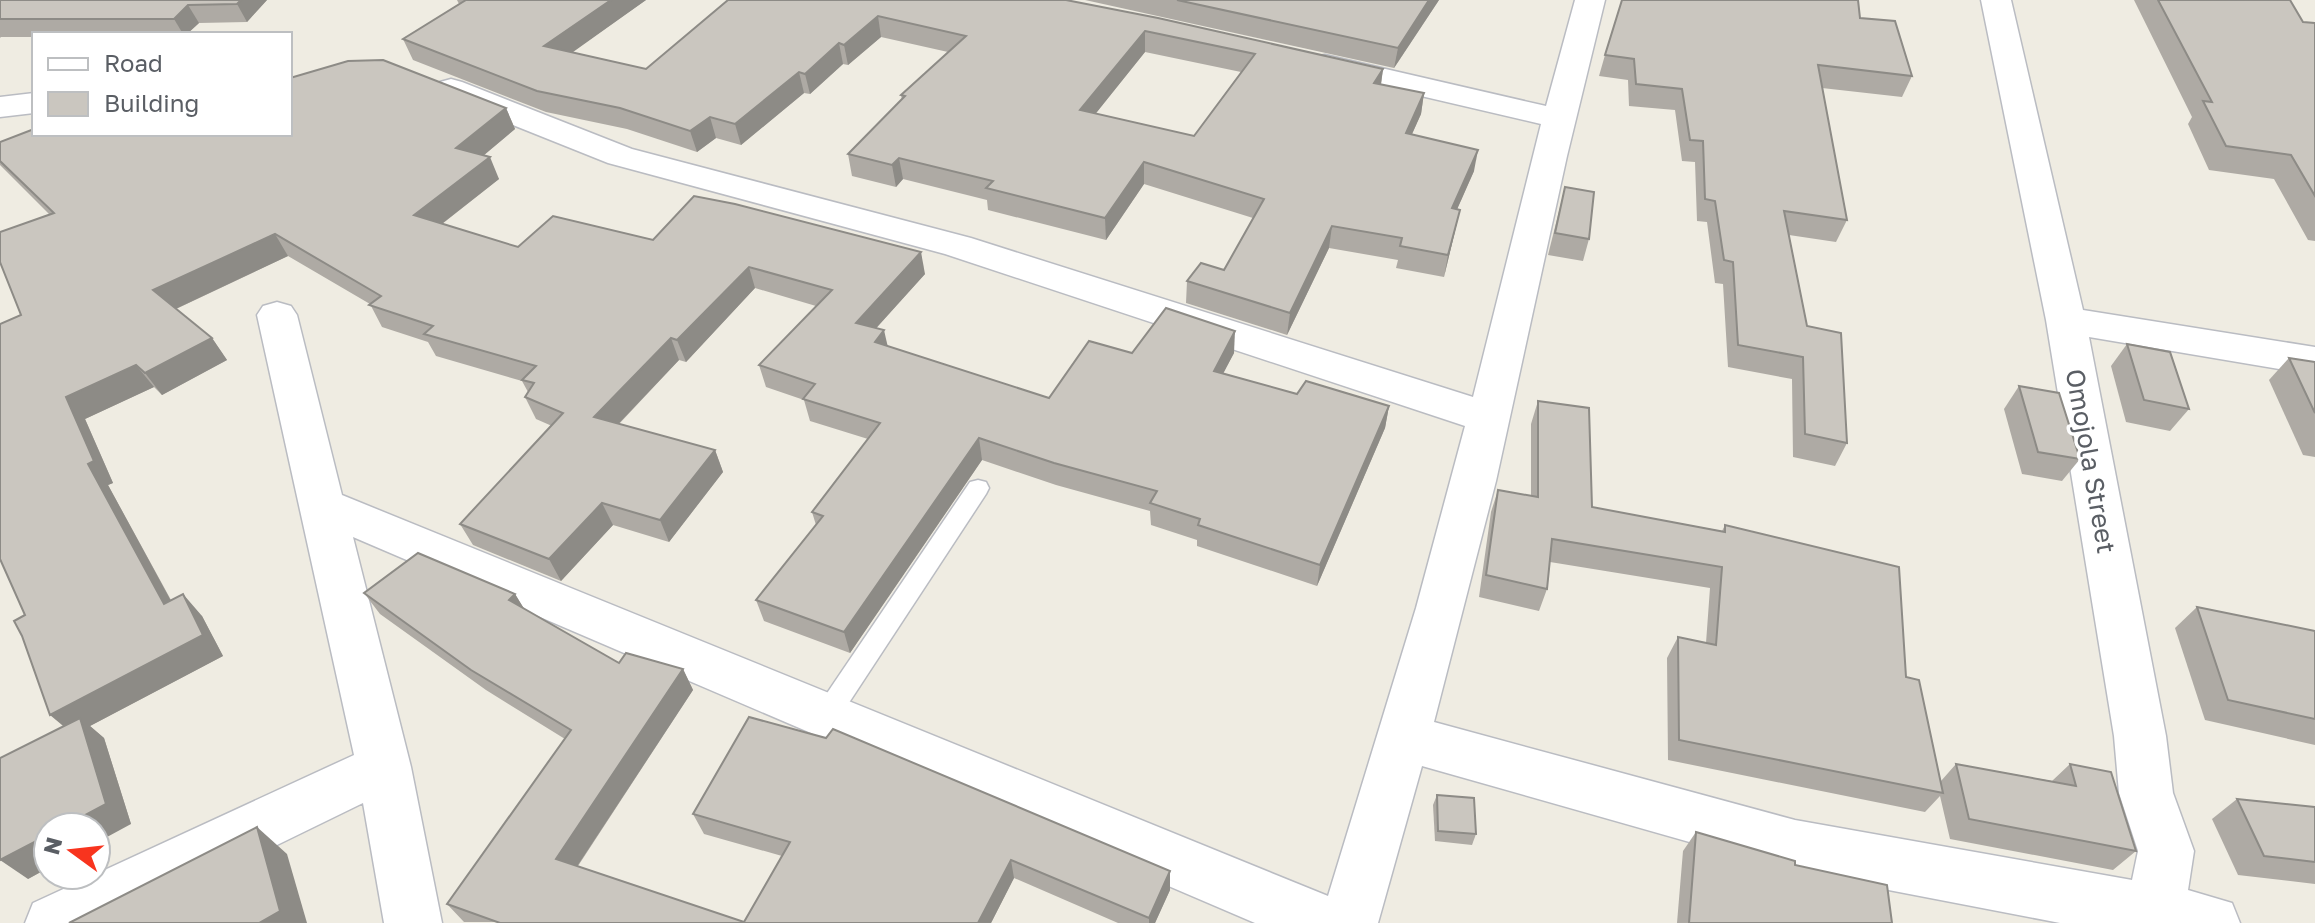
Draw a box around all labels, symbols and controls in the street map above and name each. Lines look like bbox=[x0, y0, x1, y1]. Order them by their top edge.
legend bbox=[32, 32, 292, 136]
text: Road bbox=[104, 48, 163, 77]
text: Building bbox=[104, 88, 199, 117]
street label: Omojola Street bbox=[2060, 366, 2122, 556]
north arrow bbox=[32, 811, 112, 891]
text: N bbox=[37, 834, 67, 857]

